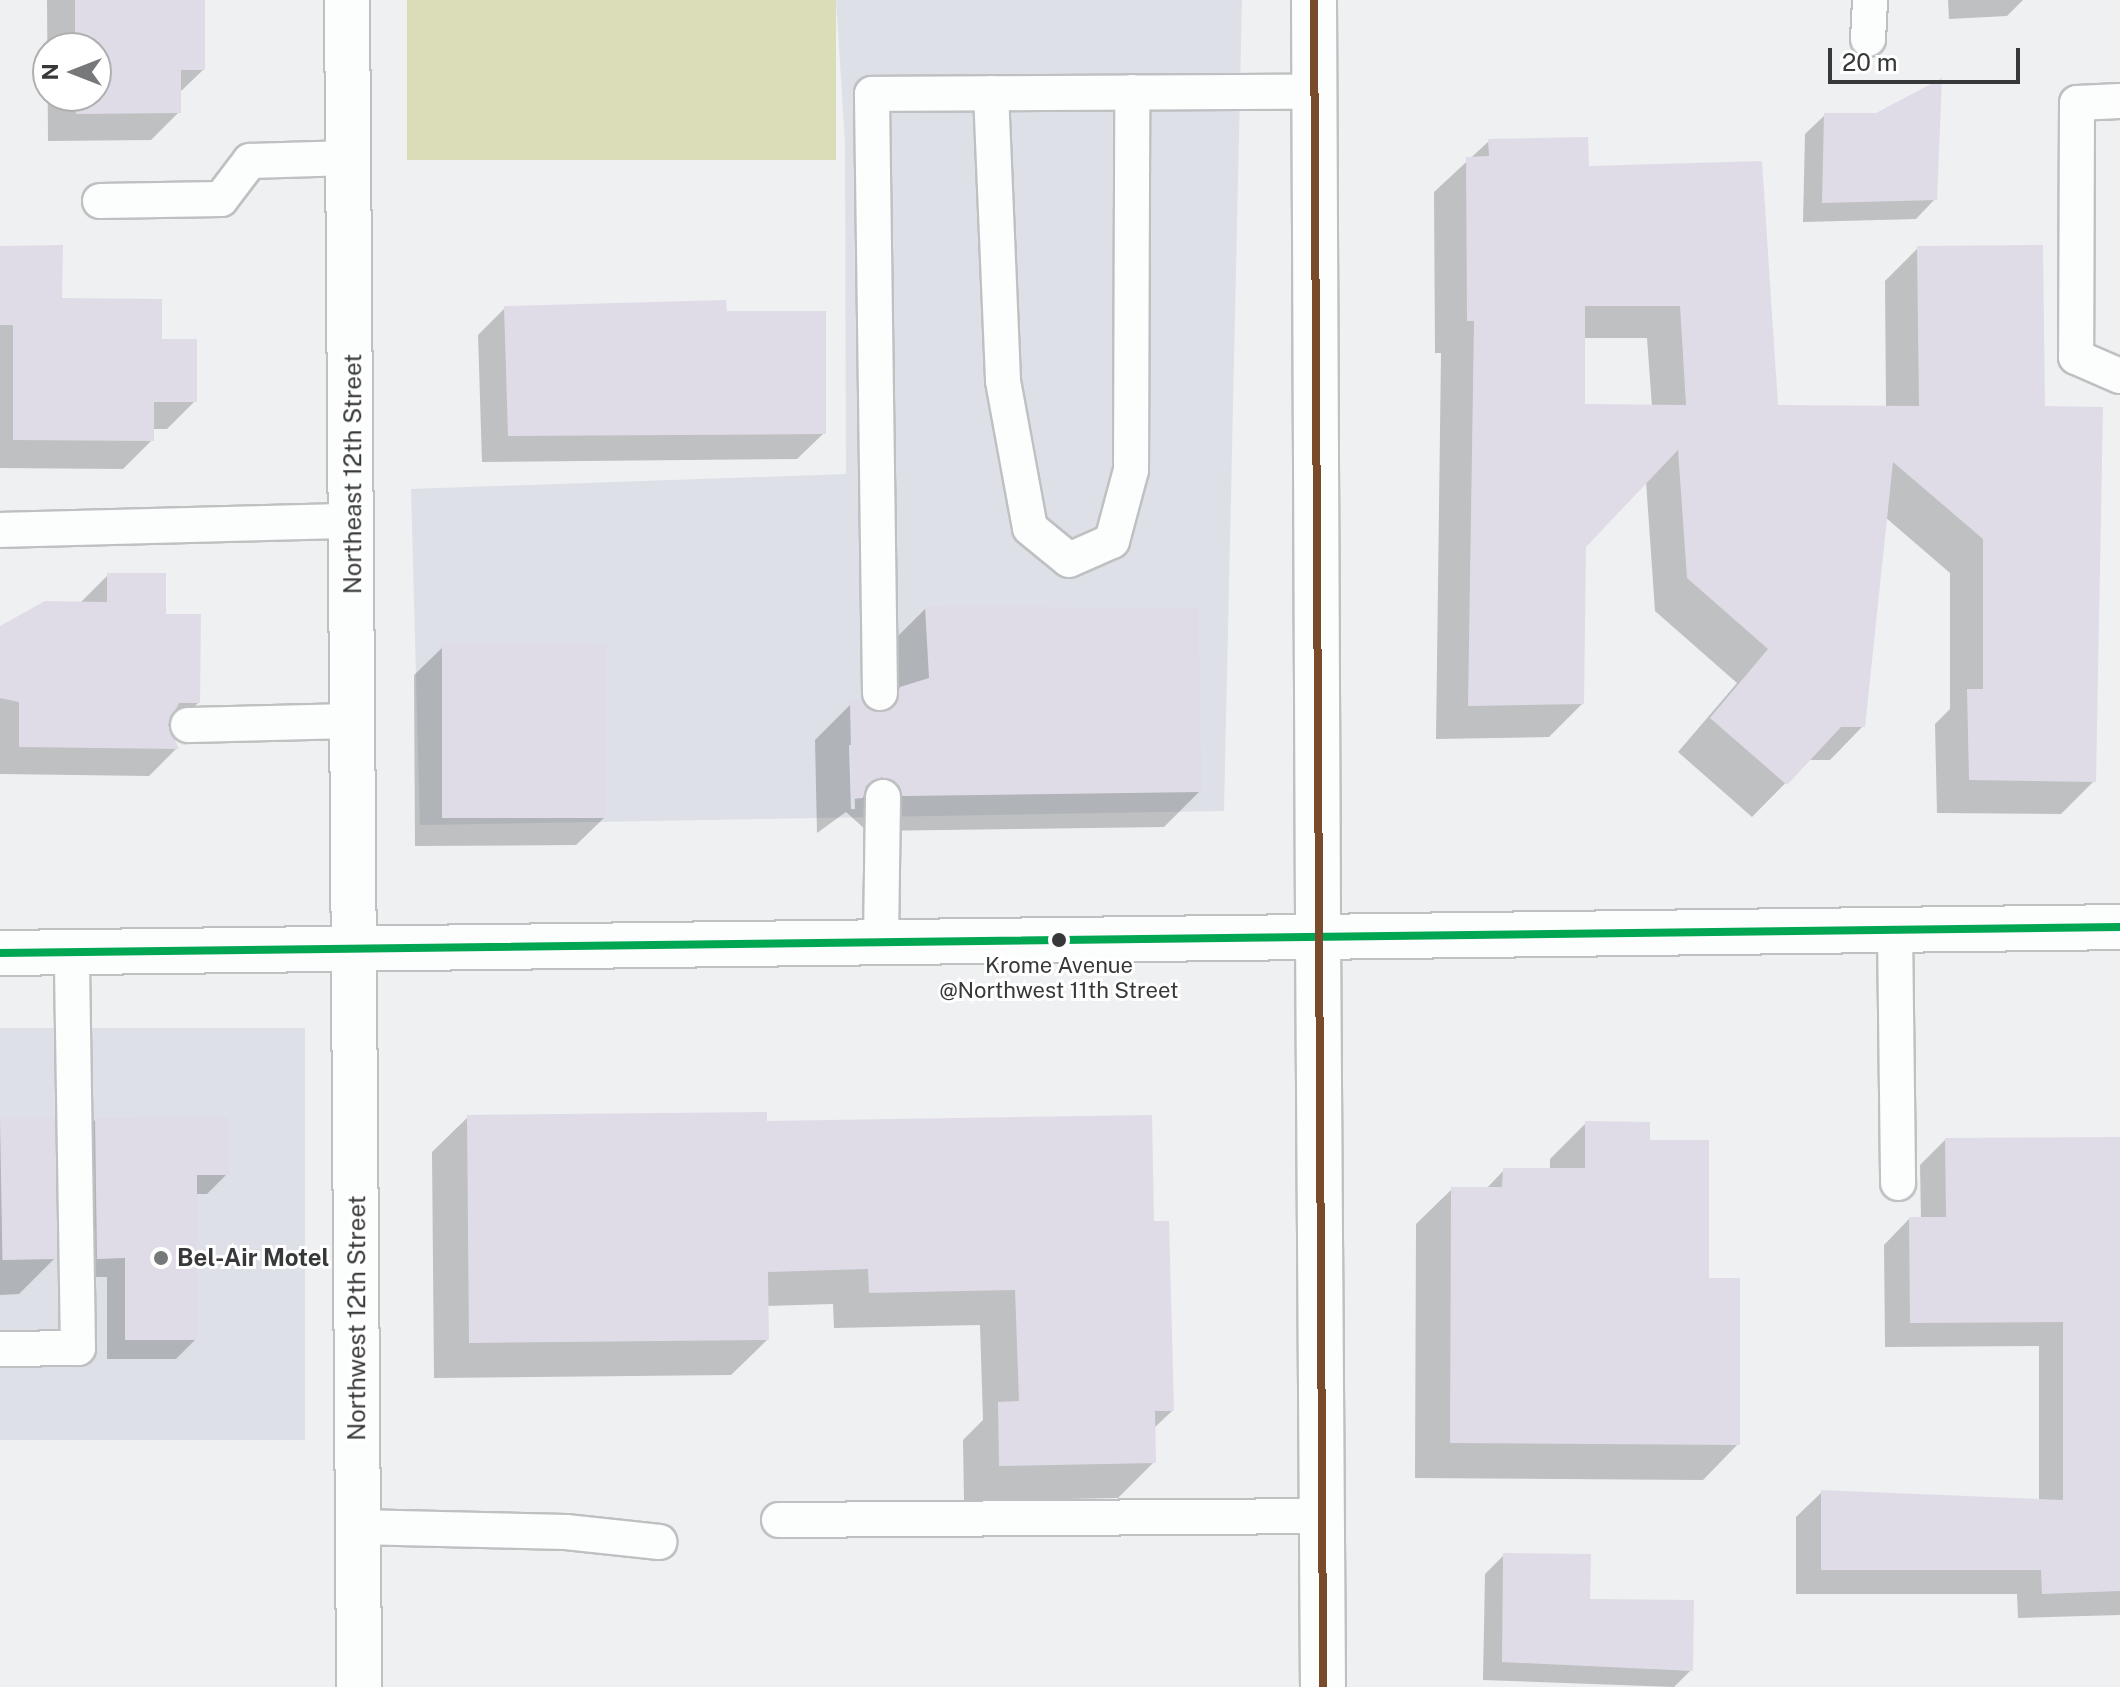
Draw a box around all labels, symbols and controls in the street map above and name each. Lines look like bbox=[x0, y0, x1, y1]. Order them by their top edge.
north arrow bbox=[32, 32, 112, 112]
scale bar bbox=[1832, 32, 2024, 82]
text: 20 m bbox=[1842, 48, 1898, 76]
text: N bbox=[37, 63, 63, 81]
street label: Northeast 12th Street bbox=[339, 354, 367, 594]
marker: Krome Avenue @Northwest 11th Street bbox=[1051, 932, 1067, 948]
place label: Krome Avenue @Northwest 11th Street bbox=[939, 952, 1179, 1004]
street label: Northwest 12th Street bbox=[343, 1195, 371, 1441]
place label: Bel-Air Motel bbox=[177, 1244, 329, 1272]
marker: Bel-Air Motel bbox=[152, 1249, 170, 1267]

